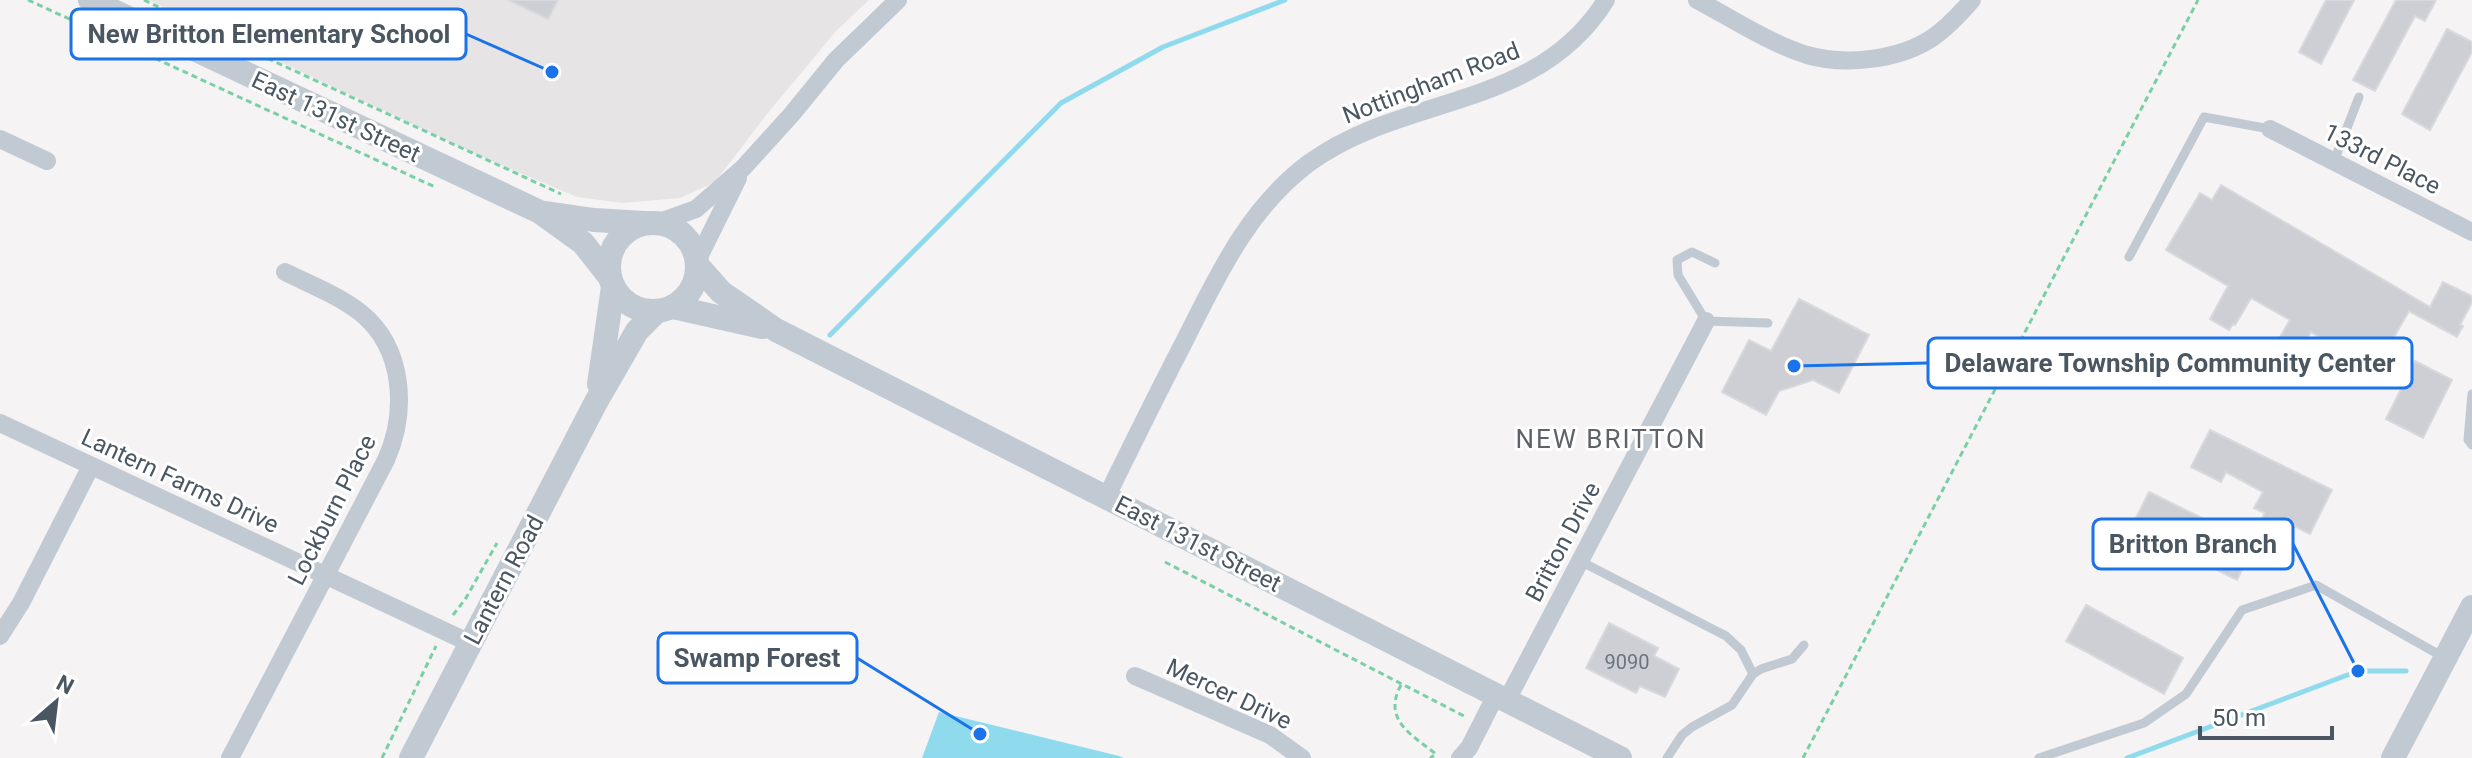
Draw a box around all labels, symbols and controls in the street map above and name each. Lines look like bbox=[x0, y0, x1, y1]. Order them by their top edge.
callout: New Britton Elementary School bbox=[71, 9, 466, 59]
text: New Britton Elementary School bbox=[88, 19, 450, 49]
street label: Nottingham Road bbox=[1338, 36, 1524, 130]
street label: East 131st Street bbox=[247, 66, 425, 168]
street label: 133rd Place bbox=[2319, 118, 2445, 200]
callout: Delaware Township Community Center bbox=[1928, 338, 2412, 388]
text: Delaware Township Community Center bbox=[1944, 348, 2396, 378]
street label: Lantern Farms Drive bbox=[77, 423, 283, 539]
district label: NEW BRITTON bbox=[1515, 424, 1707, 454]
street label: Lockburn Place bbox=[282, 430, 382, 590]
street label: Britton Drive bbox=[1520, 478, 1606, 606]
street label: East 131st Street bbox=[1110, 490, 1286, 598]
street label: Lantern Road bbox=[458, 511, 550, 649]
callout: Britton Branch bbox=[2093, 519, 2293, 569]
text: Britton Branch bbox=[2109, 529, 2277, 559]
callout: Swamp Forest bbox=[658, 633, 857, 683]
text: Swamp Forest bbox=[674, 643, 841, 673]
house number: 9090 bbox=[1605, 650, 1649, 674]
street label: Mercer Drive bbox=[1162, 653, 1296, 735]
north arrow bbox=[16, 662, 96, 742]
text: N bbox=[52, 670, 78, 699]
scale bar bbox=[2200, 690, 2332, 740]
text: 50 m bbox=[2212, 704, 2266, 732]

